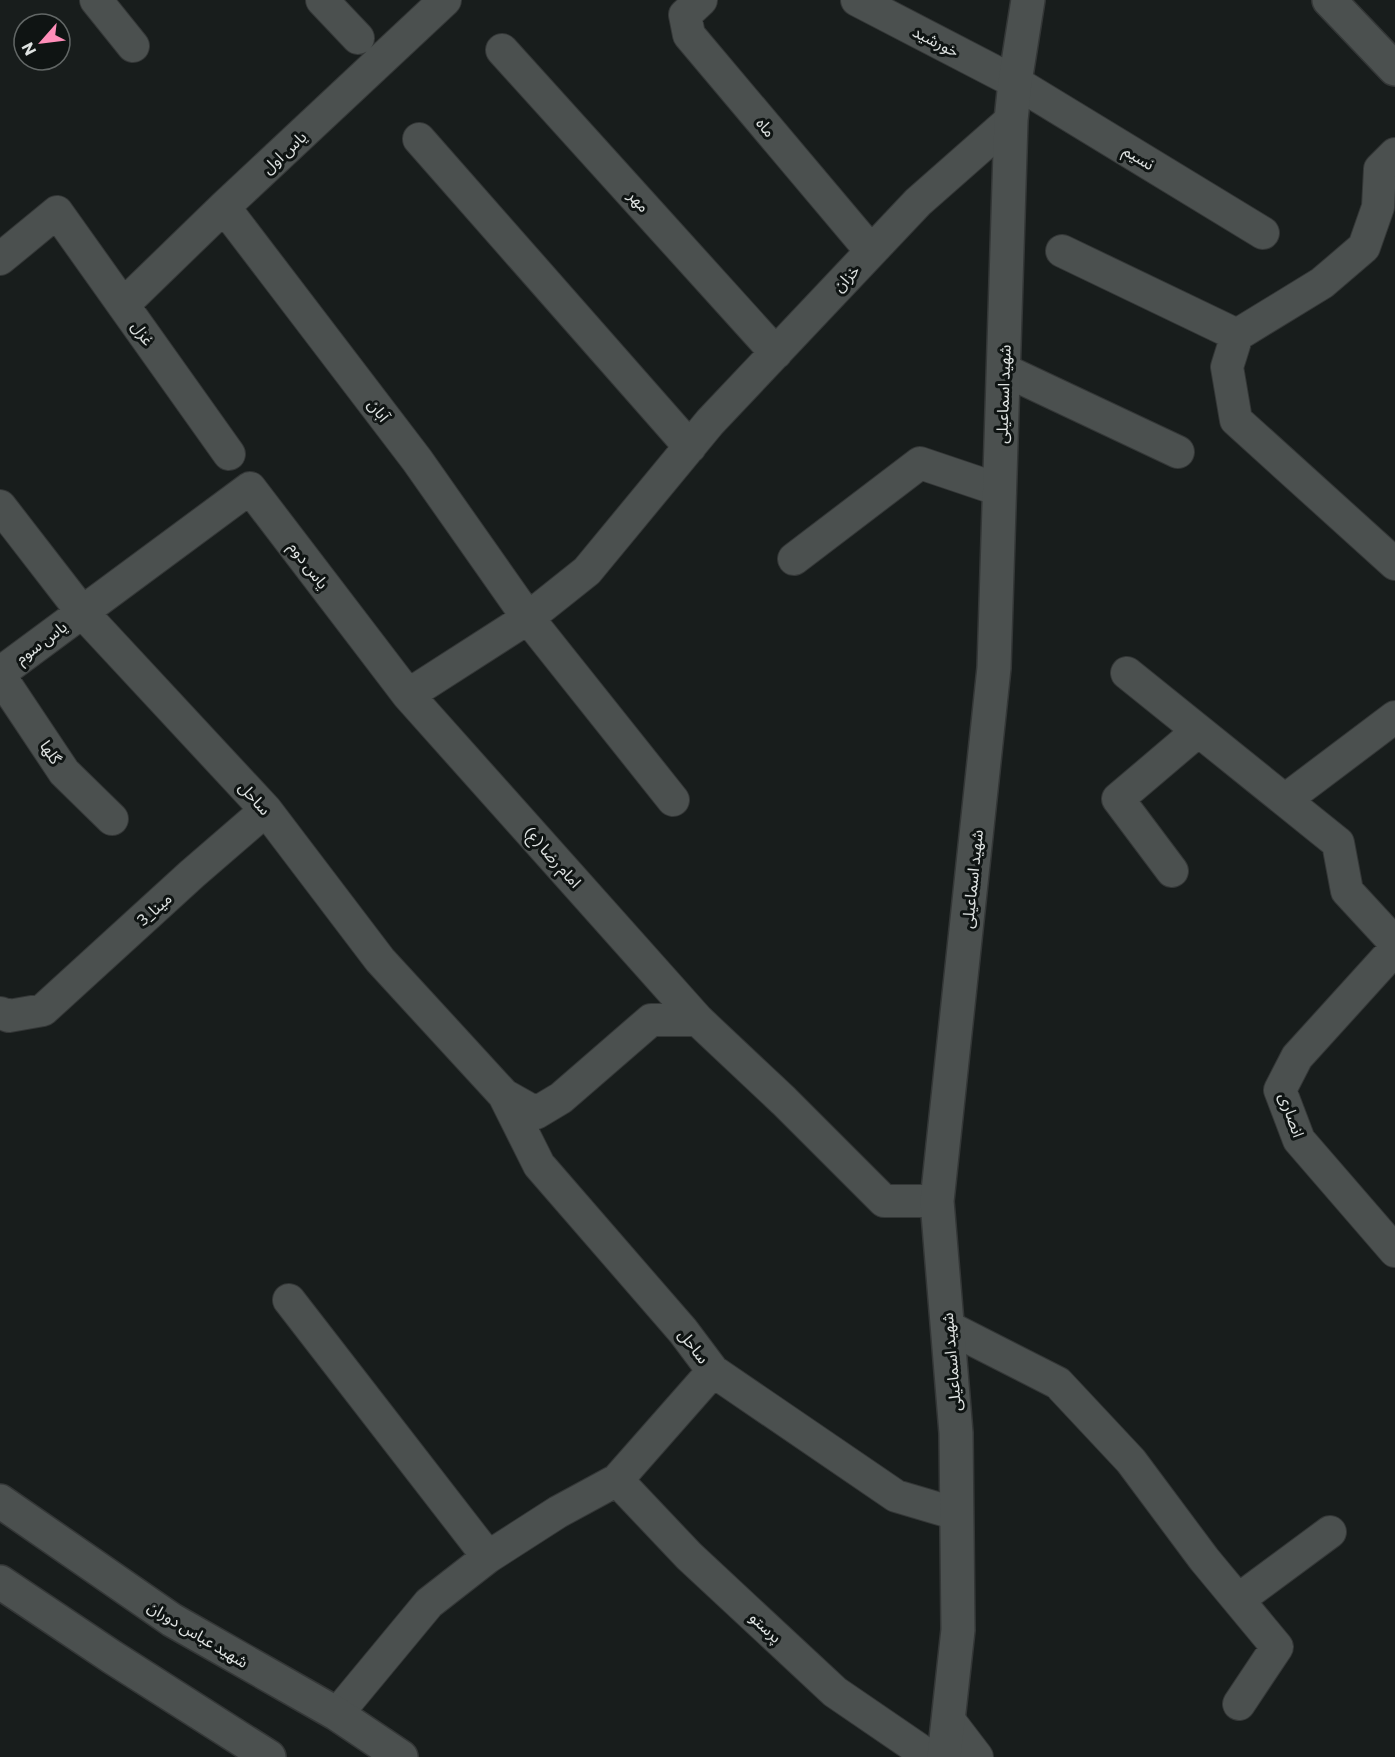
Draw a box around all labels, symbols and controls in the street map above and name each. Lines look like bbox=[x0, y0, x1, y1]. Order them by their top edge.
north arrow bbox=[12, 12, 72, 72]
street label: خورشید bbox=[909, 21, 963, 61]
text: N bbox=[17, 40, 40, 59]
street label: ماه bbox=[753, 113, 780, 140]
street label: یاس اول bbox=[257, 126, 311, 178]
street label: نسیم bbox=[1118, 140, 1158, 177]
street label: مهر bbox=[623, 185, 654, 216]
street label: خزان bbox=[828, 260, 864, 296]
street label: غزل bbox=[127, 317, 159, 350]
street label: شهید اسماعیلی bbox=[991, 344, 1015, 444]
street label: آبان bbox=[364, 395, 395, 427]
street label: یاس دوم bbox=[282, 537, 333, 595]
street label: یاس سوم bbox=[11, 616, 73, 670]
street label: گلها bbox=[36, 736, 66, 768]
street label: ساحل bbox=[235, 777, 275, 819]
street label: امام رضا (ع) bbox=[518, 822, 586, 894]
street label: شهید اسماعیلی bbox=[957, 829, 987, 929]
street label: مینا_3 bbox=[132, 888, 175, 929]
street label: انصاری bbox=[1275, 1090, 1309, 1140]
street label: شهید اسماعیلی bbox=[937, 1312, 965, 1412]
street label: ساحل bbox=[674, 1325, 714, 1367]
street label: شهید عباس دوران bbox=[144, 1596, 252, 1672]
street label: پرستو bbox=[745, 1607, 786, 1648]

